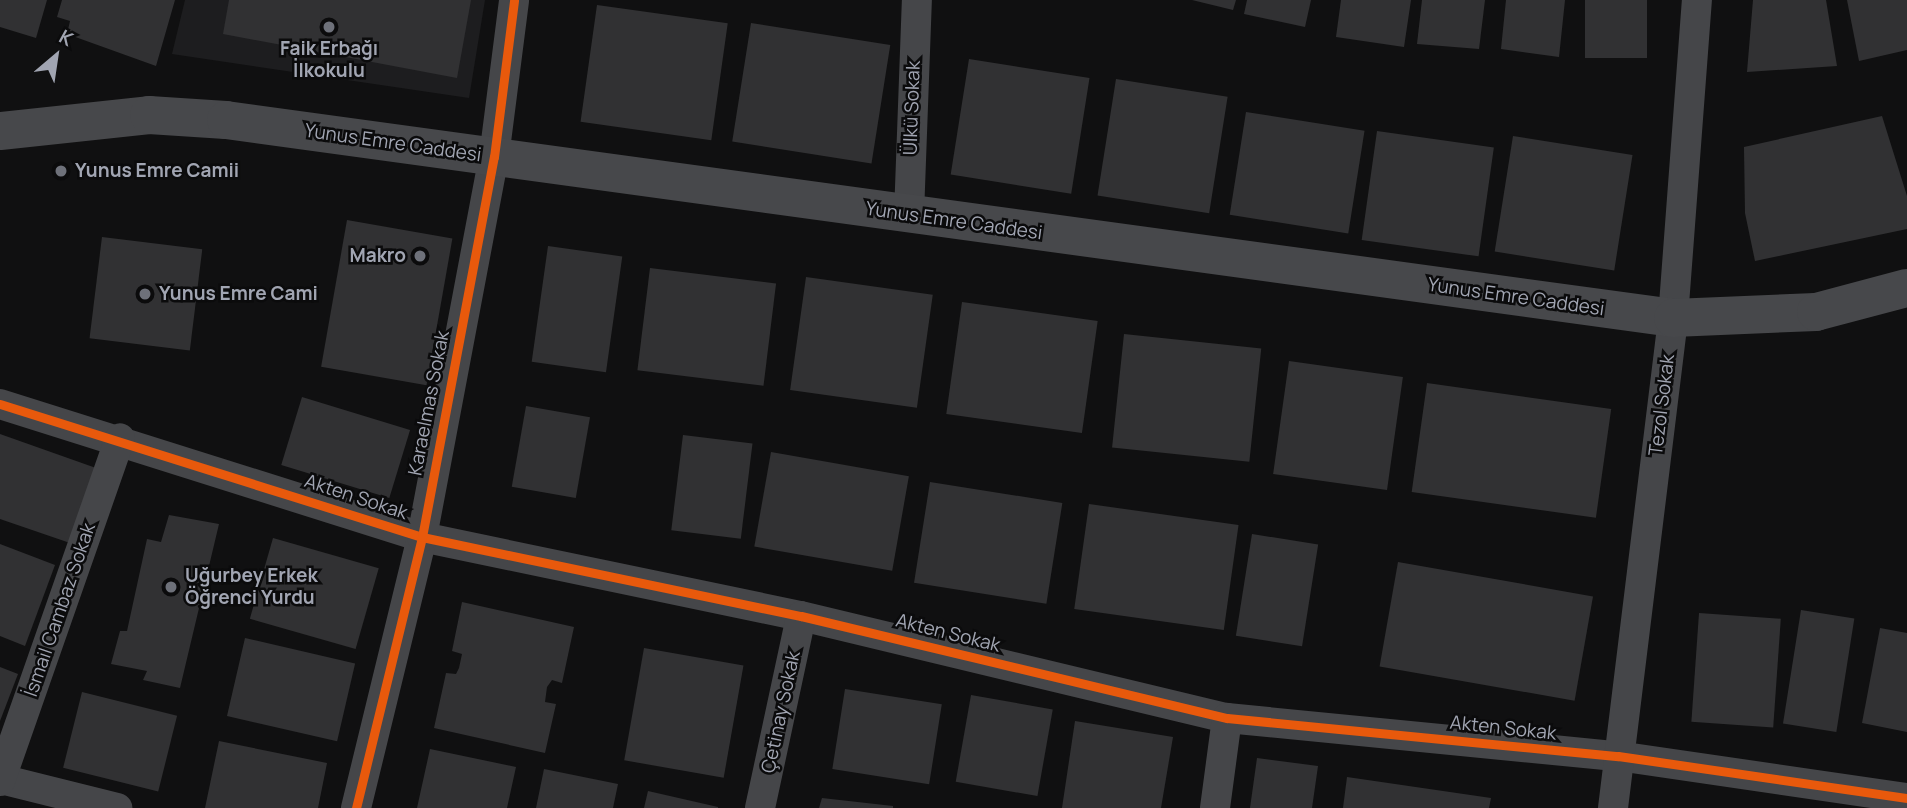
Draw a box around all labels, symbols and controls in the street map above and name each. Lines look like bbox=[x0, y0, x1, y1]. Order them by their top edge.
marker: Faik Erbağı İlkokulu bbox=[321, 19, 337, 35]
north arrow bbox=[21, 21, 91, 91]
text: K bbox=[54, 23, 78, 52]
place label: Faik Erbağı İlkokulu bbox=[280, 38, 378, 82]
street label: Ülkü Sokak bbox=[899, 60, 925, 156]
street label: Yunus Emre Caddesi bbox=[303, 119, 483, 167]
place label: Yunus Emre Camii bbox=[75, 160, 239, 182]
marker: Yunus Emre Camii bbox=[53, 163, 69, 179]
street label: Yunus Emre Caddesi bbox=[864, 197, 1044, 245]
place label: Makro bbox=[349, 245, 406, 267]
marker: Makro bbox=[412, 248, 428, 264]
street label: Yunus Emre Caddesi bbox=[1426, 273, 1606, 321]
place label: Yunus Emre Cami bbox=[159, 283, 318, 305]
marker: Yunus Emre Cami bbox=[137, 286, 153, 302]
street label: Karaelmas Sokak bbox=[404, 329, 454, 477]
street label: Tezol Sokak bbox=[1644, 353, 1680, 457]
street label: Akten Sokak bbox=[302, 470, 410, 524]
street label: İsmail Cambaz Sokak bbox=[20, 520, 100, 700]
place label: Uğurbey Erkek Öğrenci Yurdu bbox=[185, 565, 318, 609]
marker: Uğurbey Erkek Öğrenci Yurdu bbox=[163, 579, 179, 595]
street label: Akten Sokak bbox=[893, 609, 1003, 657]
street label: Çetinay Sokak bbox=[757, 649, 805, 775]
street label: Akten Sokak bbox=[1449, 711, 1557, 745]

